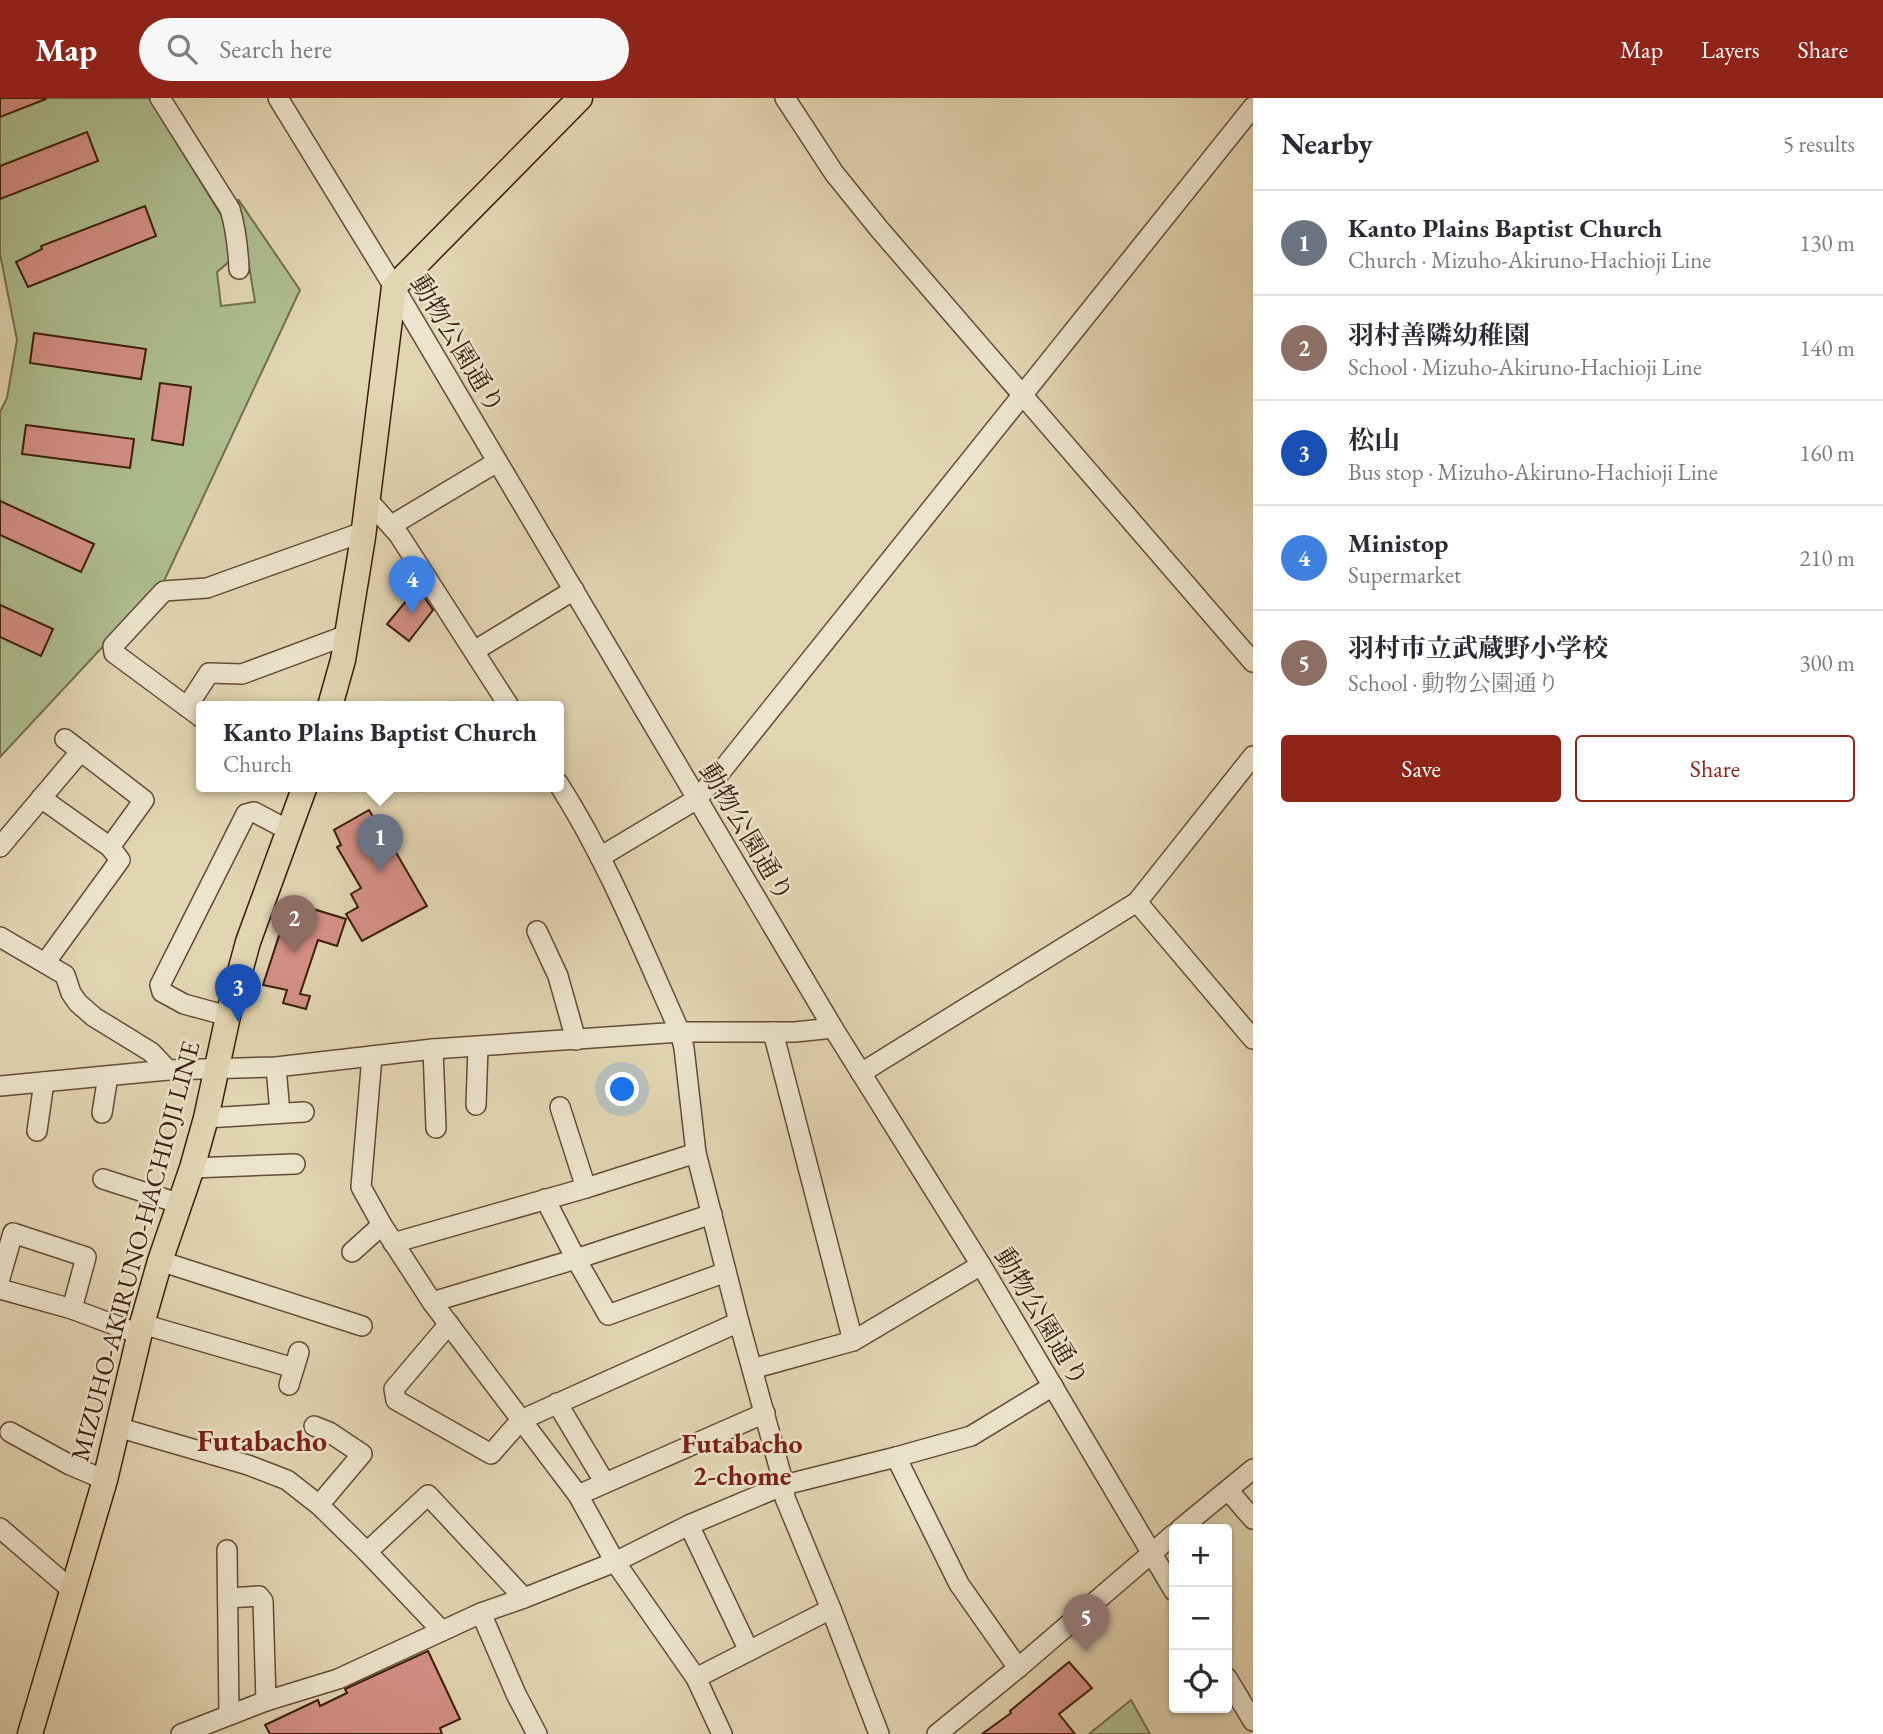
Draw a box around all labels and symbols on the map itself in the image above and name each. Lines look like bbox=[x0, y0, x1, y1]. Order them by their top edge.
street label: 動物公園通り bbox=[403, 268, 513, 420]
pin: 4 bbox=[389, 556, 435, 614]
street label: 動物公園通り bbox=[692, 756, 802, 908]
pin: 1 bbox=[357, 814, 403, 872]
pin: 2 bbox=[271, 895, 317, 953]
pin: 3 bbox=[215, 964, 261, 1022]
street label: MIZUHO-AKIRUNO-HACHIOJI LINE bbox=[62, 1037, 208, 1465]
your location bbox=[605, 1072, 639, 1106]
street label: 動物公園通り bbox=[987, 1241, 1097, 1393]
district label: Futabacho bbox=[197, 1421, 327, 1460]
district label: Futabacho 2-chome bbox=[681, 1425, 803, 1493]
pin: 5 bbox=[1063, 1594, 1109, 1652]

